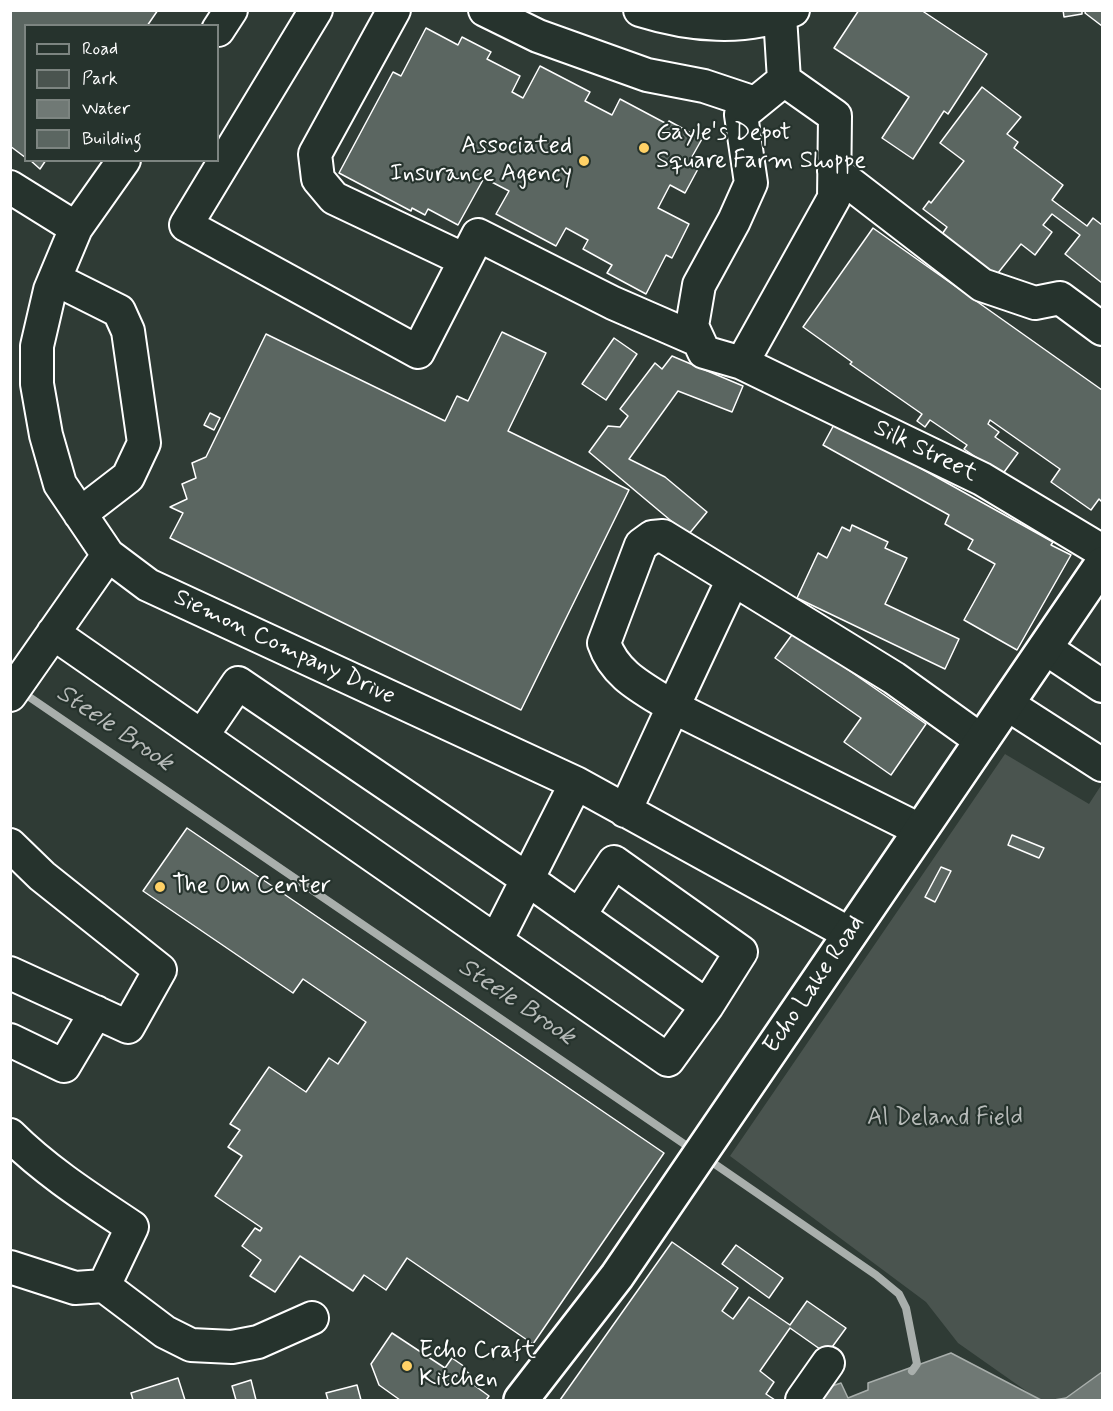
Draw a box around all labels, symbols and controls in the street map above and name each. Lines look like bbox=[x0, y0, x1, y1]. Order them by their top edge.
legend bbox=[24, 24, 219, 162]
text: Road bbox=[82, 37, 118, 61]
text: Park bbox=[82, 67, 118, 91]
text: Water bbox=[82, 97, 130, 121]
place label: Gayle's Depot Square Farm Shoppe bbox=[656, 120, 866, 176]
text: Building bbox=[82, 127, 142, 151]
place label: Associated Insurance Agency bbox=[390, 133, 572, 189]
marker: Gayle's Depot Square Farm Shoppe bbox=[637, 141, 651, 155]
marker: Associated Insurance Agency bbox=[577, 154, 591, 168]
street label: Silk Street bbox=[869, 415, 981, 489]
street label: Siemon Company Drive bbox=[169, 584, 399, 712]
water label: Steele Brook bbox=[50, 678, 178, 780]
place label: The Om Center bbox=[172, 873, 331, 901]
marker: The Om Center bbox=[153, 880, 167, 894]
street label: Echo Lake Road bbox=[758, 911, 872, 1059]
water label: Steele Brook bbox=[452, 952, 580, 1054]
park label: Al Deland Field bbox=[867, 1105, 1023, 1133]
place label: Echo Craft Kitchen bbox=[419, 1338, 536, 1394]
marker: Echo Craft Kitchen bbox=[400, 1359, 414, 1373]

